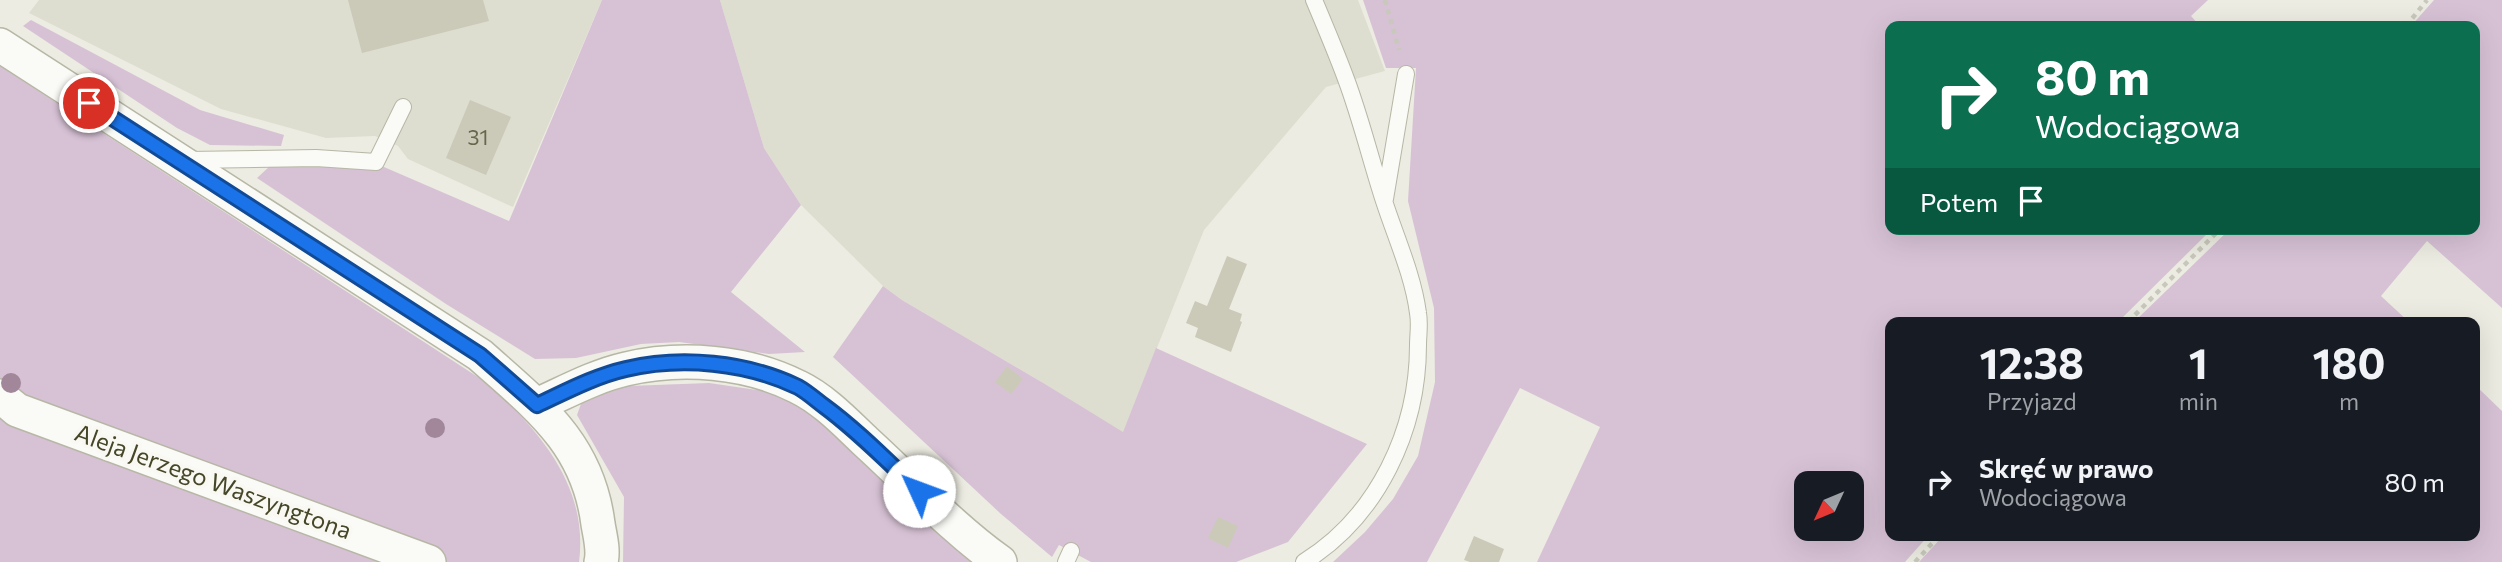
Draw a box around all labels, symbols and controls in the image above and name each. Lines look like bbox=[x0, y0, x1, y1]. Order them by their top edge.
text: 80 m bbox=[2035, 45, 2150, 105]
icon: right bbox=[1920, 49, 2011, 140]
pin bbox=[59, 73, 119, 133]
icon: arrive bbox=[70, 84, 108, 122]
text: Wodociągowa bbox=[2035, 105, 2241, 145]
house number: 31 bbox=[468, 124, 488, 149]
icon: arrive bbox=[2012, 182, 2050, 220]
text: Potem bbox=[1920, 186, 1998, 217]
text: 12:38 bbox=[1980, 336, 2084, 388]
text: 1 bbox=[2189, 336, 2208, 388]
text: 180 bbox=[2312, 336, 2385, 388]
text: Przyjazd bbox=[1987, 387, 2077, 415]
text: min bbox=[2179, 387, 2218, 415]
text: m bbox=[2339, 387, 2359, 415]
street label: Aleja Jerzego Waszyngtona bbox=[71, 417, 356, 544]
text: Skręć w prawo bbox=[1979, 452, 2154, 483]
position arrow bbox=[882, 454, 956, 528]
icon: right bbox=[1920, 463, 1958, 501]
text: 80 m bbox=[2385, 466, 2445, 497]
north arrow bbox=[1794, 471, 1864, 541]
map controls bbox=[1794, 471, 1864, 541]
text: Wodociągowa bbox=[1979, 483, 2127, 511]

